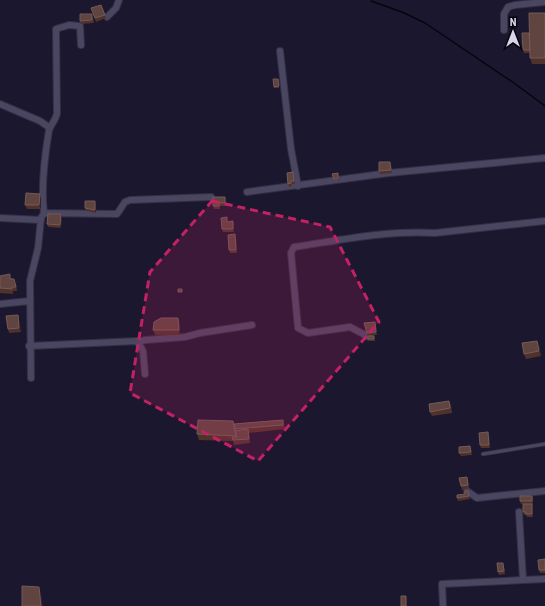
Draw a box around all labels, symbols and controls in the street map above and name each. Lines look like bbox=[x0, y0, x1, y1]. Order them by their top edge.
north arrow bbox=[493, 12, 533, 52]
text: N bbox=[510, 16, 517, 29]

